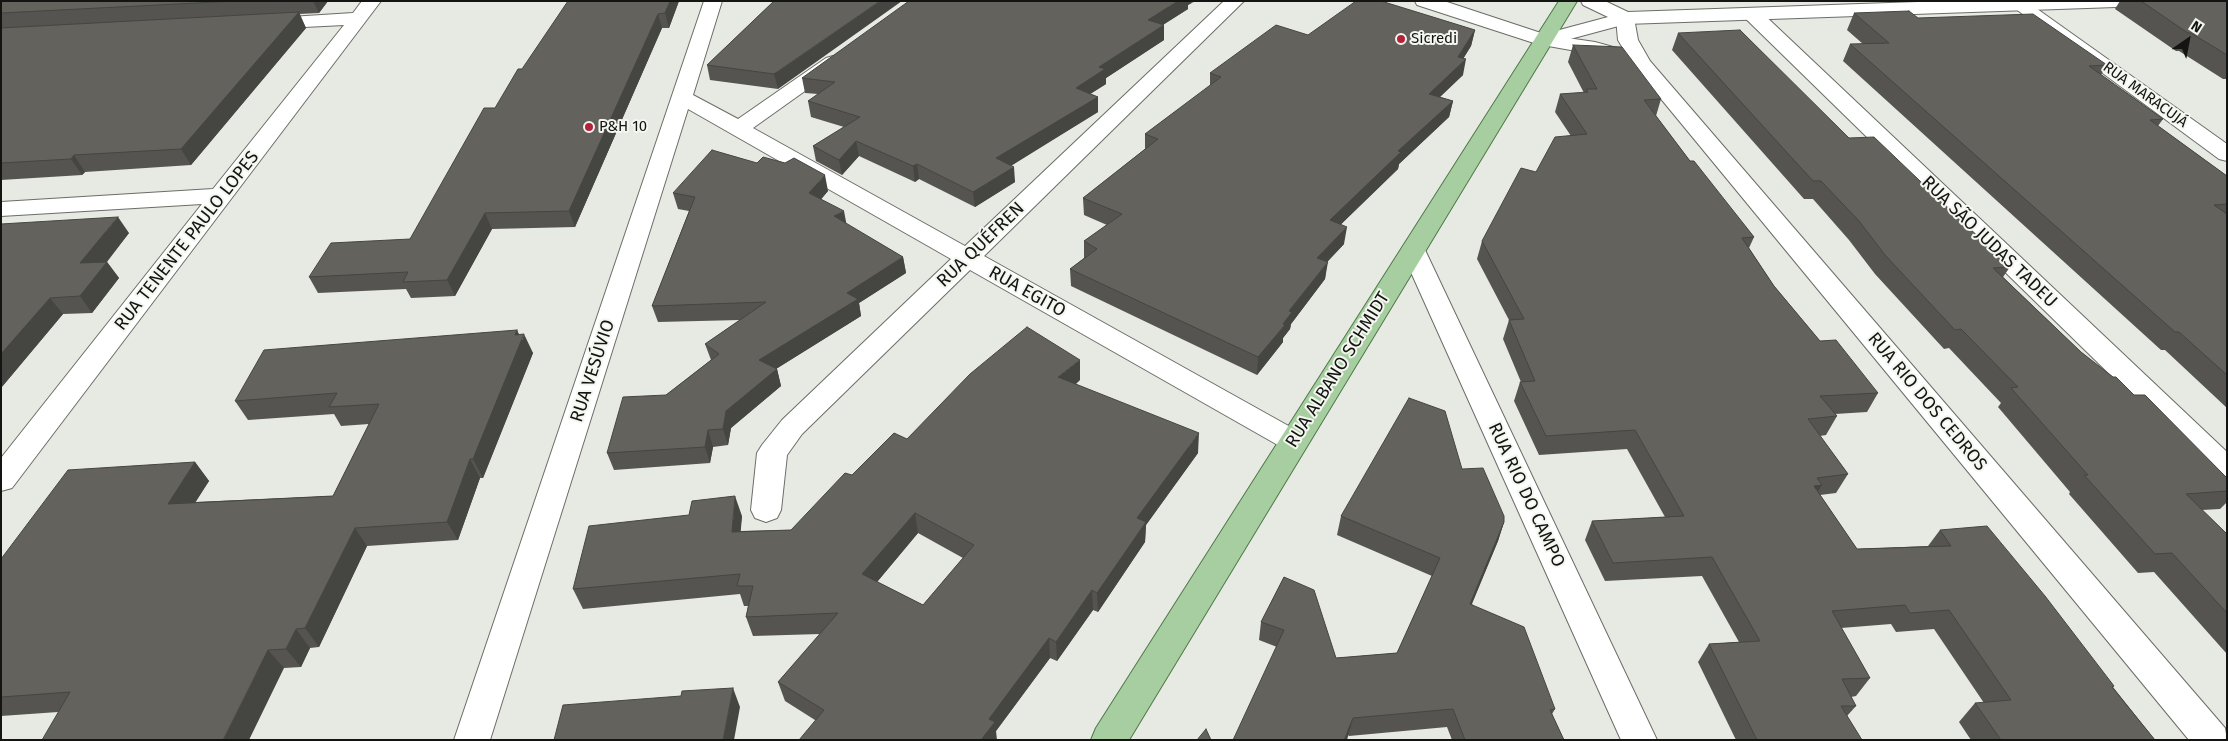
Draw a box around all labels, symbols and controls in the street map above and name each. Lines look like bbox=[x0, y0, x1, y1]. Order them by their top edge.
north arrow bbox=[2163, 15, 2213, 65]
text: N bbox=[2188, 17, 2205, 37]
place label: Sicredi bbox=[1411, 30, 1457, 48]
marker: Sicredi bbox=[1395, 33, 1407, 45]
street label: RUA MARACUJÁ bbox=[2099, 58, 2191, 132]
place label: P&H 10 bbox=[599, 118, 647, 136]
marker: P&H 10 bbox=[583, 121, 595, 133]
street label: RUA TENENTE PAULO LOPES bbox=[110, 147, 264, 335]
street label: RUA SÃO JUDAS TADEU bbox=[1917, 172, 2061, 312]
street label: RUA QUÉFREN bbox=[933, 198, 1029, 292]
street label: RUA EGITO bbox=[985, 262, 1069, 322]
street label: RUA ALBANO SCHMIDT bbox=[1281, 288, 1395, 452]
street label: RUA VESÚVIO bbox=[566, 317, 620, 425]
street label: RUA RIO DOS CEDROS bbox=[1863, 328, 1991, 476]
street label: RUA RIO DO CAMPO bbox=[1483, 419, 1569, 571]

